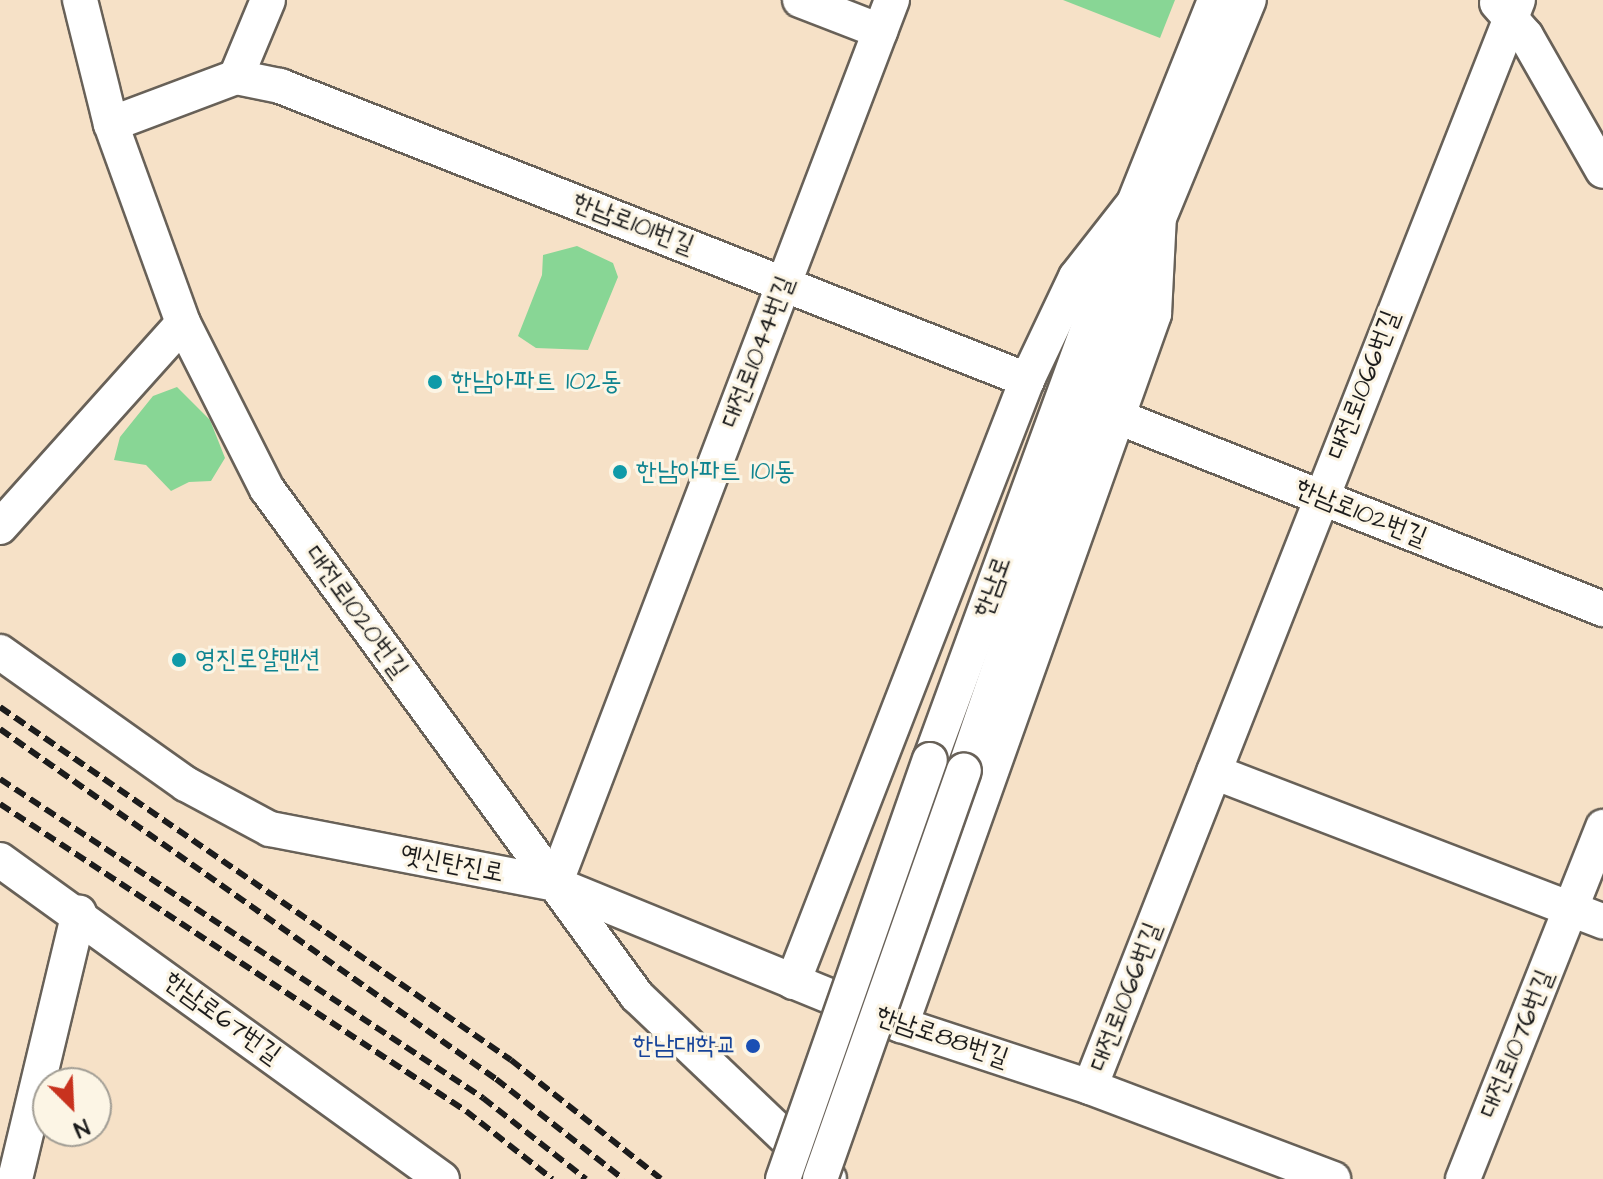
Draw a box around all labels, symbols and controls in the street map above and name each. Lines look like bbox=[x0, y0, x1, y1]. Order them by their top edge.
street label: 한남로101번길 bbox=[568, 187, 698, 261]
street label: 대전로1044번길 bbox=[715, 272, 801, 432]
street label: 대전로1066번길 bbox=[1321, 306, 1407, 464]
place label: 한남아파트 102동 bbox=[451, 366, 622, 398]
marker: 한남아파트 102동 bbox=[426, 373, 444, 391]
place label: 한남아파트 101동 bbox=[636, 456, 795, 488]
marker: 한남아파트 101동 bbox=[611, 463, 629, 481]
street label: 한남로102번길 bbox=[1291, 472, 1431, 554]
street label: 대전로1020번길 bbox=[298, 540, 414, 684]
street label: 한남로 bbox=[968, 552, 1018, 622]
place label: 영진로얄맨션 bbox=[195, 644, 321, 676]
marker: 영진로얄맨션 bbox=[170, 651, 188, 669]
street label: 옛신탄진로 bbox=[398, 839, 506, 889]
street label: 대전로1066번길 bbox=[1083, 918, 1169, 1076]
street label: 한남로67번길 bbox=[157, 965, 287, 1071]
street label: 대전로1076번길 bbox=[1473, 966, 1561, 1122]
street label: 한남로88번길 bbox=[872, 1000, 1012, 1074]
place label: 한남대학교 bbox=[632, 1030, 737, 1062]
marker: 한남대학교 bbox=[744, 1037, 762, 1055]
north arrow bbox=[32, 1067, 112, 1147]
text: N bbox=[69, 1111, 94, 1145]

